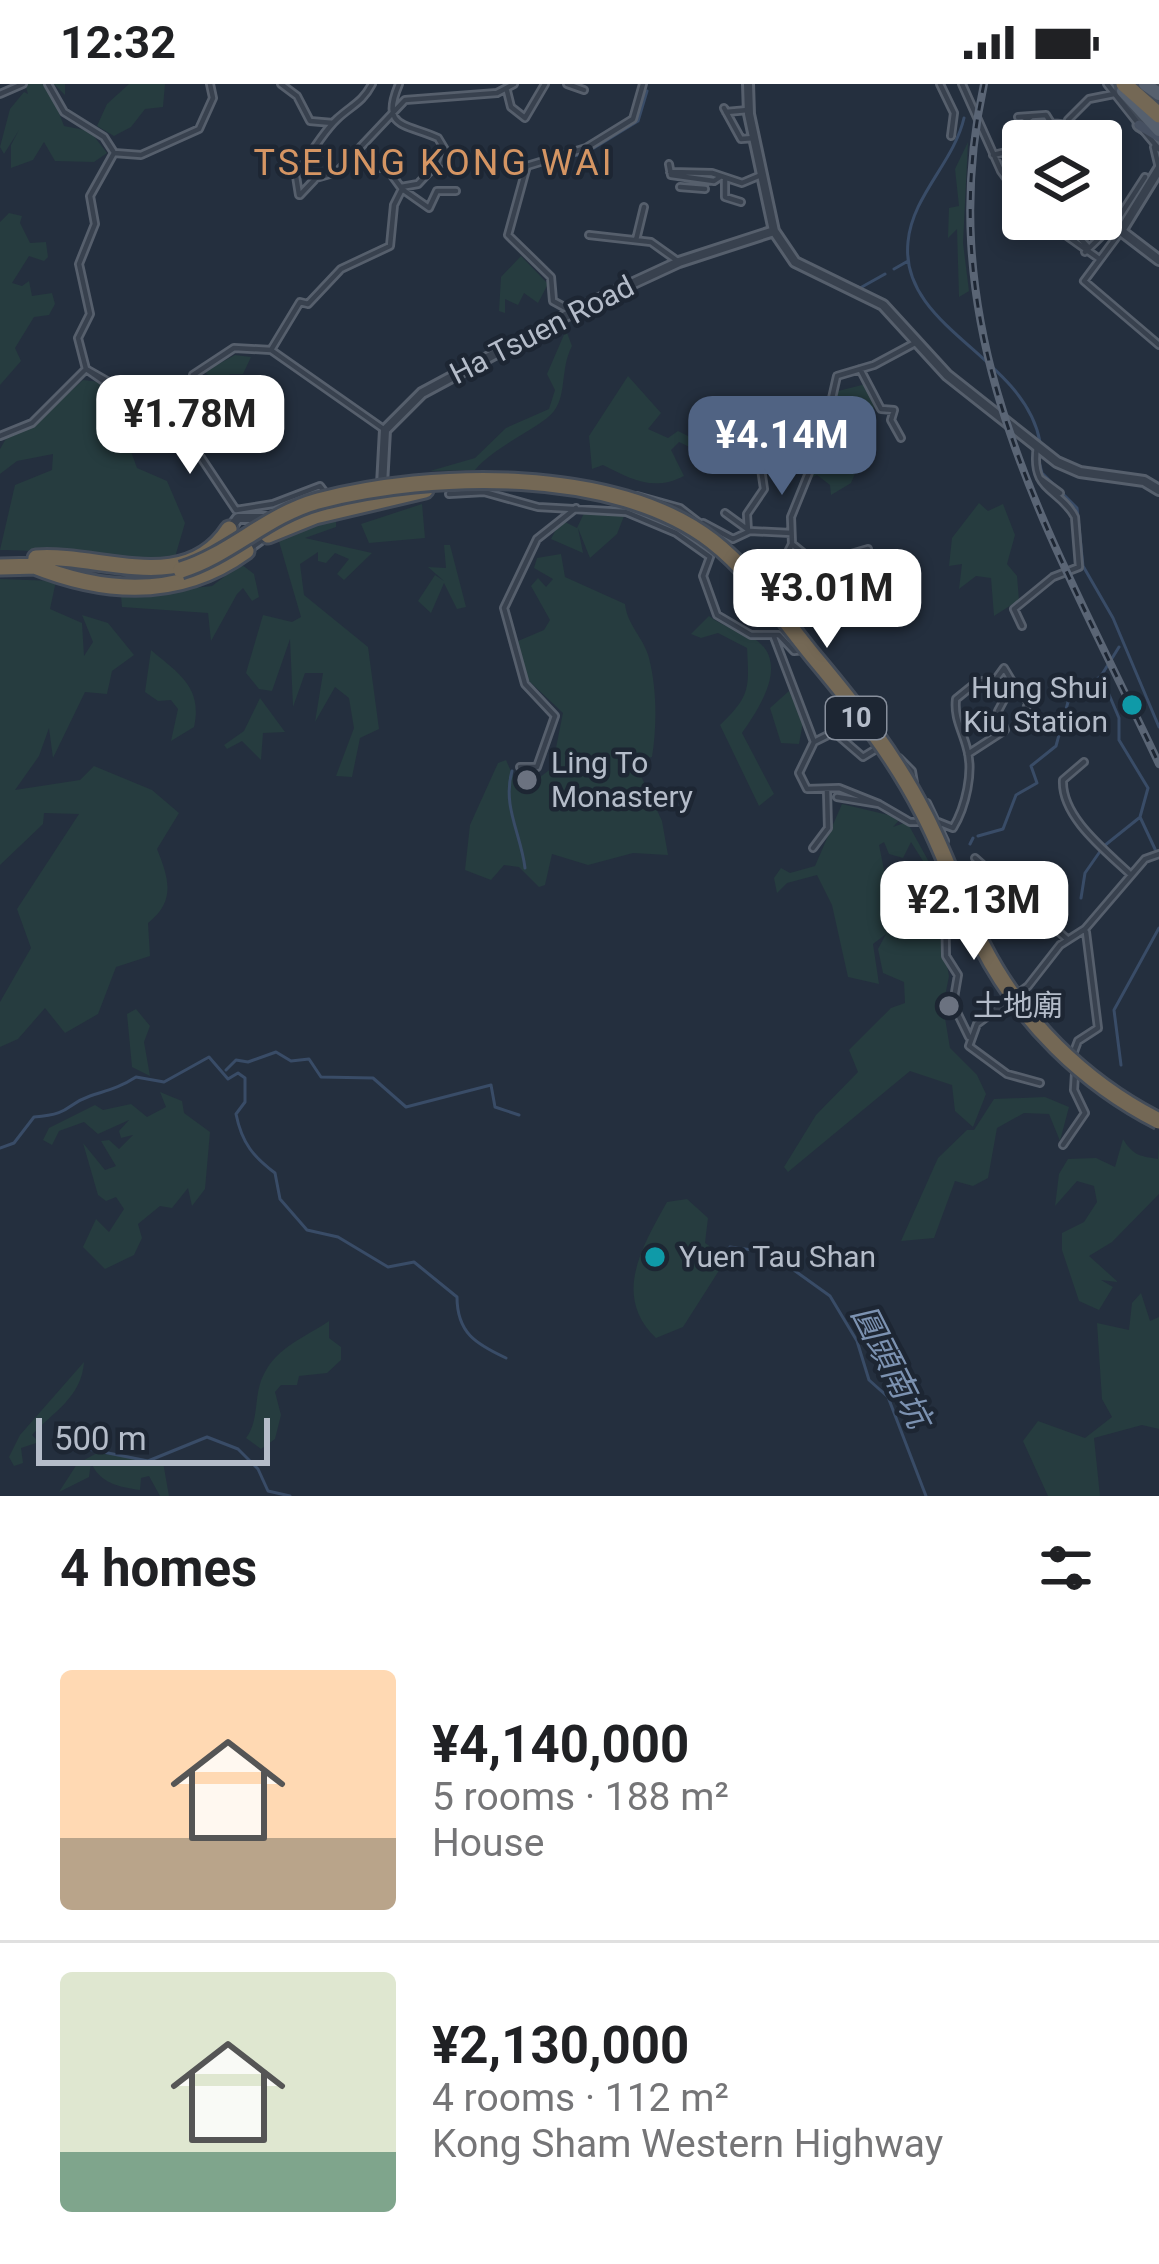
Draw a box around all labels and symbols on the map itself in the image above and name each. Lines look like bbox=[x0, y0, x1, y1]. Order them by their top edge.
district label: TSEUNG KONG WAI bbox=[254, 142, 614, 184]
street label: Ha Tsuen Road bbox=[444, 268, 640, 391]
pin: ¥1.78M bbox=[92, 375, 288, 477]
pin: ¥4.14M bbox=[684, 396, 880, 498]
pin: ¥3.01M bbox=[729, 549, 925, 651]
place label: Hung Shui Kiu Station bbox=[963, 670, 1108, 739]
marker: Hung Shui Kiu Station bbox=[1119, 692, 1145, 718]
road number: 10 bbox=[826, 697, 886, 739]
place label: Ling To Monastery bbox=[551, 745, 693, 814]
marker: Ling To Monastery bbox=[514, 767, 540, 793]
pin: ¥2.13M bbox=[876, 861, 1072, 963]
place label: 土地廟 bbox=[973, 988, 1063, 1023]
marker: 土地廟 bbox=[936, 993, 962, 1019]
place label: Yuen Tau Shan bbox=[679, 1239, 876, 1274]
marker: Yuen Tau Shan bbox=[642, 1244, 668, 1270]
water label: 圓頭南坑 bbox=[844, 1299, 941, 1438]
scale bar bbox=[36, 1412, 270, 1465]

